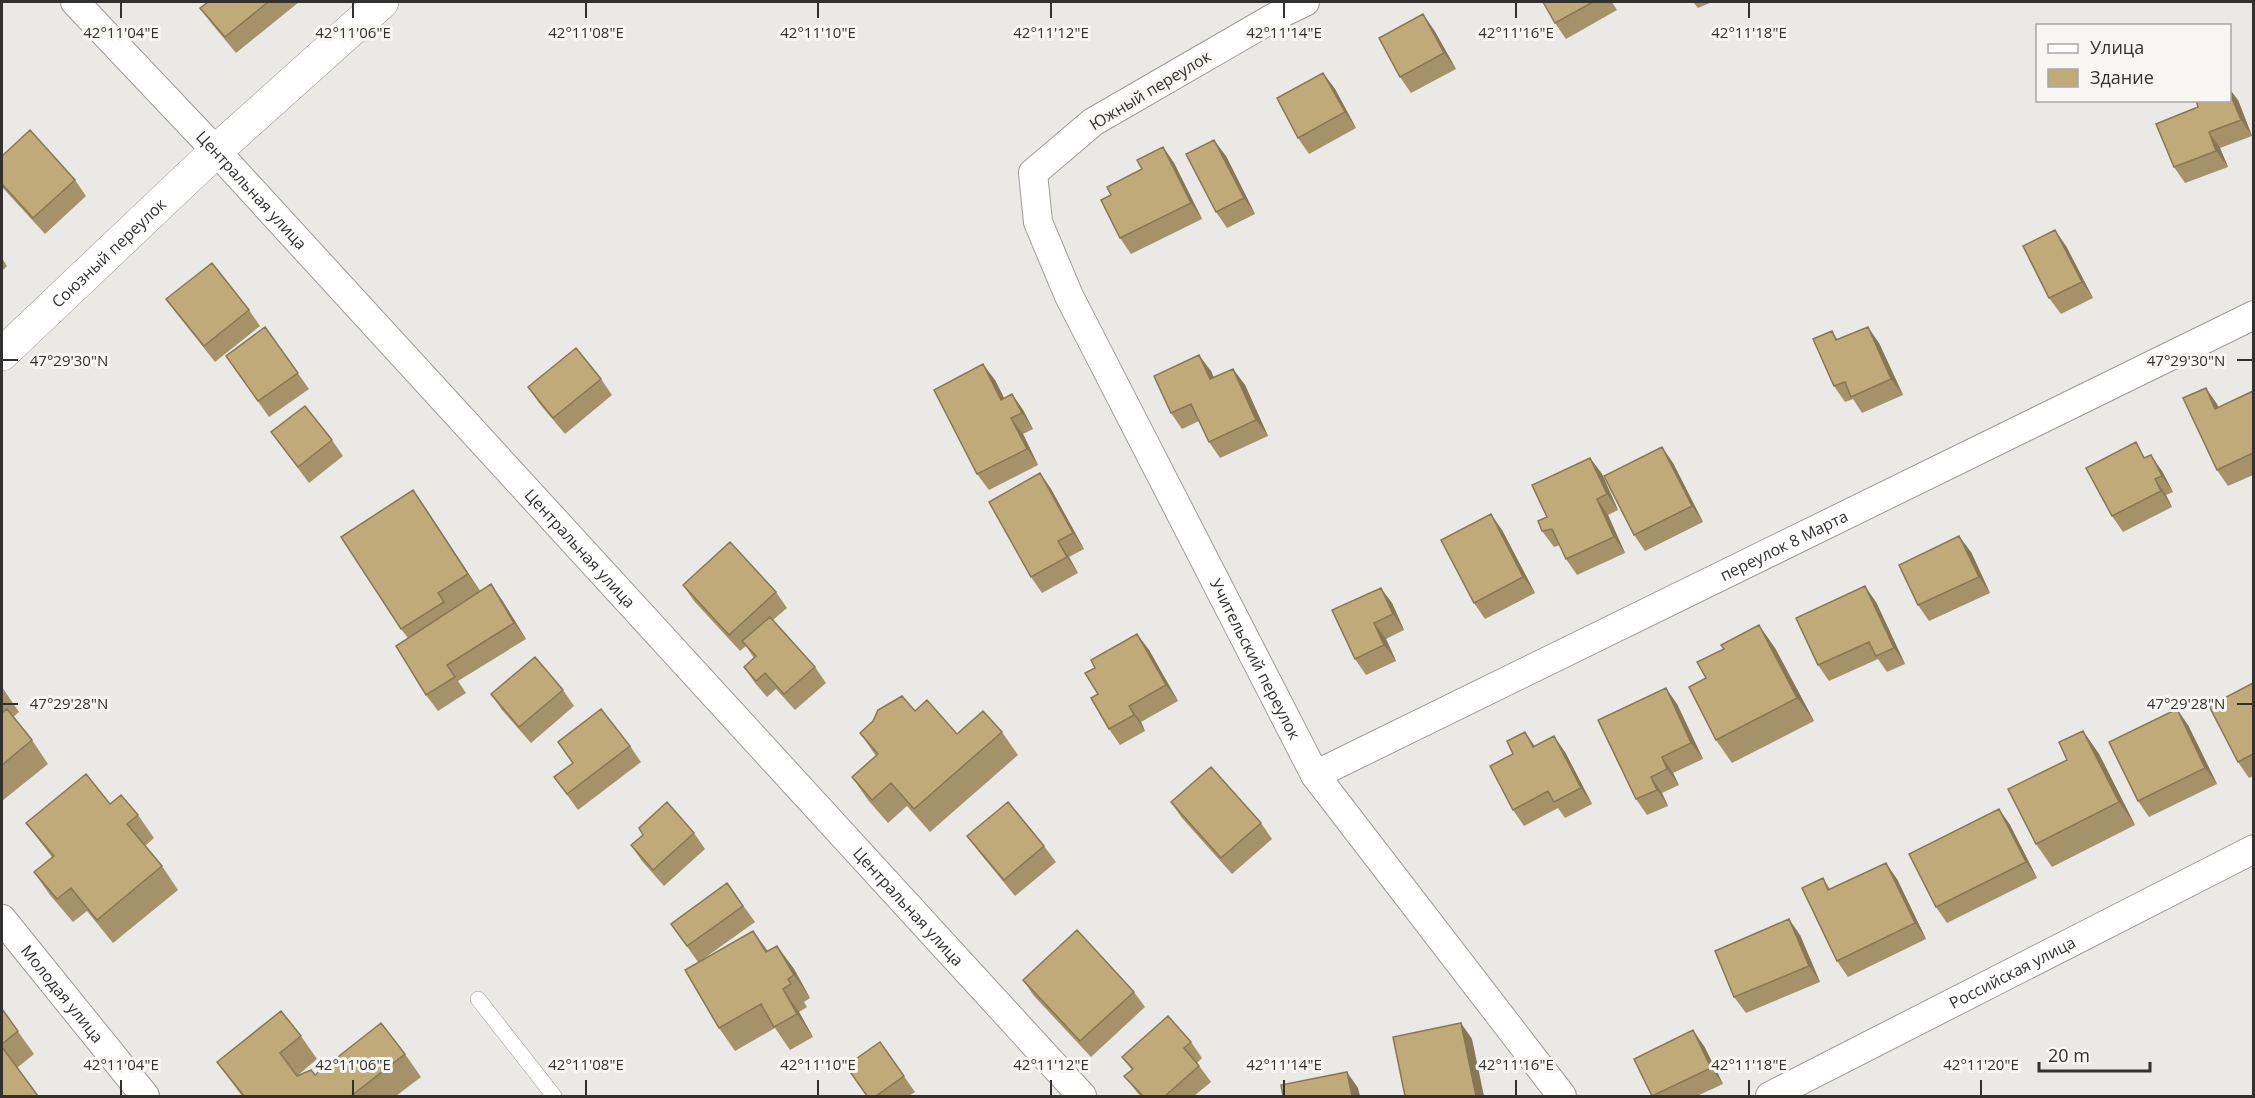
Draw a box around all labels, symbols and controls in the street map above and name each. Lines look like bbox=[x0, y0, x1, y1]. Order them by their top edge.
text: 42°11'04"E bbox=[83, 22, 159, 42]
text: 42°11'06"E bbox=[315, 22, 391, 42]
text: 42°11'08"E bbox=[548, 22, 624, 42]
text: 42°11'10"E bbox=[780, 22, 856, 42]
text: 42°11'12"E bbox=[1013, 22, 1089, 42]
text: 42°11'14"E bbox=[1246, 22, 1322, 42]
text: 42°11'16"E bbox=[1478, 22, 1554, 42]
text: 42°11'18"E bbox=[1711, 22, 1787, 42]
legend bbox=[2036, 24, 2231, 102]
text: Улица bbox=[2090, 35, 2144, 59]
street label: Южный переулок bbox=[1085, 45, 1215, 135]
text: Здание bbox=[2090, 65, 2154, 89]
street label: Центральная улица bbox=[191, 126, 312, 254]
street label: Союзный переулок bbox=[47, 193, 171, 312]
text: 47°29'30"N bbox=[30, 350, 108, 370]
text: 47°29'30"N bbox=[2147, 350, 2225, 370]
street label: Центральная улица bbox=[520, 484, 640, 612]
street label: переулок 8 Марта bbox=[1716, 505, 1851, 586]
street label: Учительский переулок bbox=[1205, 575, 1306, 744]
text: 47°29'28"N bbox=[30, 693, 108, 713]
text: 47°29'28"N bbox=[2147, 693, 2225, 713]
street label: Центральная улица bbox=[848, 842, 969, 971]
street label: Российская улица bbox=[1945, 931, 2079, 1014]
street label: Молодая улица bbox=[16, 940, 109, 1047]
scale bar bbox=[2039, 1035, 2150, 1073]
text: 20 m bbox=[2048, 1043, 2090, 1067]
text: 42°11'04"E bbox=[83, 1054, 159, 1074]
text: 42°11'06"E bbox=[315, 1054, 391, 1074]
text: 42°11'08"E bbox=[548, 1054, 624, 1074]
text: 42°11'10"E bbox=[780, 1054, 856, 1074]
text: 42°11'12"E bbox=[1013, 1054, 1089, 1074]
text: 42°11'14"E bbox=[1246, 1054, 1322, 1074]
text: 42°11'16"E bbox=[1478, 1054, 1554, 1074]
text: 42°11'18"E bbox=[1711, 1054, 1787, 1074]
text: 42°11'20"E bbox=[1943, 1054, 2019, 1074]

